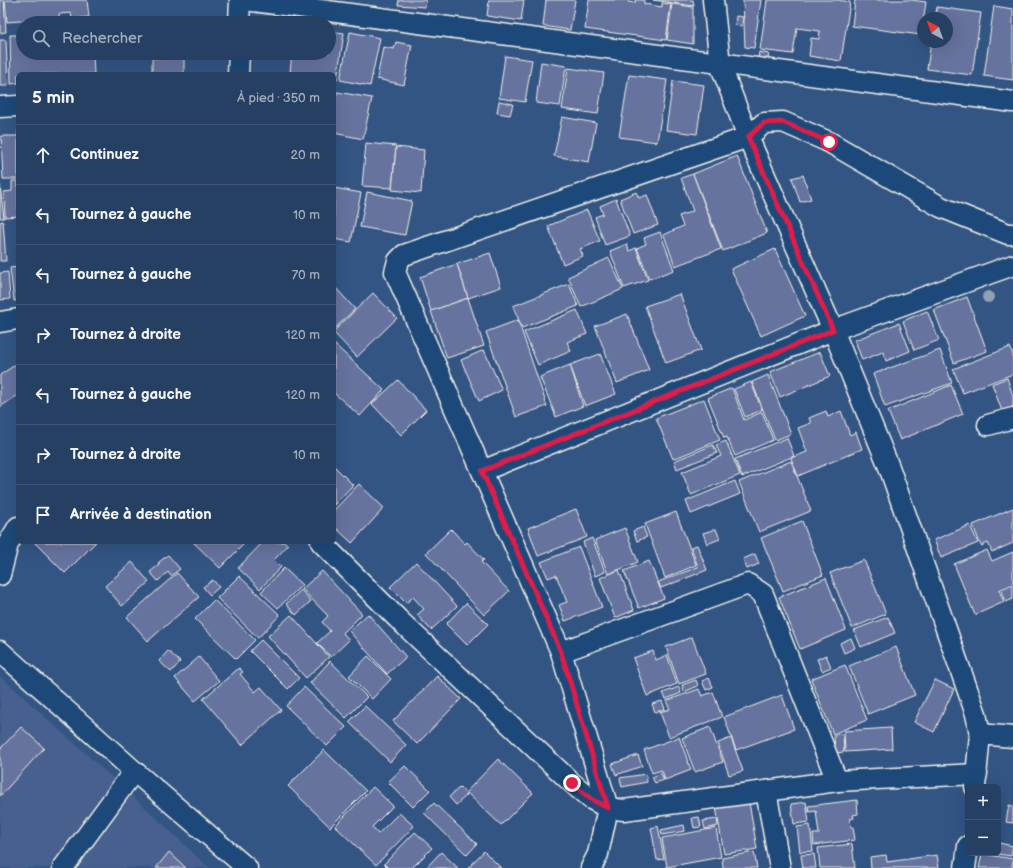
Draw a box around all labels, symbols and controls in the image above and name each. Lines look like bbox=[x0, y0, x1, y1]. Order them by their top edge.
north arrow bbox=[917, 12, 953, 48]
search box bbox=[16, 16, 336, 60]
icon: search bbox=[30, 27, 52, 49]
text: Rechercher bbox=[62, 29, 142, 48]
text: 5 min bbox=[32, 88, 75, 108]
text: À pied · 350 m bbox=[237, 90, 320, 106]
route start bbox=[820, 133, 838, 151]
icon: ahead bbox=[32, 144, 54, 166]
text: Continuez bbox=[70, 145, 139, 164]
text: 20 m bbox=[290, 147, 320, 163]
icon: left bbox=[32, 204, 54, 226]
text: Tournez à gauche bbox=[70, 205, 191, 224]
text: 10 m bbox=[293, 207, 320, 223]
icon: left bbox=[32, 264, 54, 286]
text: Tournez à gauche bbox=[70, 265, 191, 284]
text: 70 m bbox=[292, 267, 320, 283]
icon: right bbox=[32, 324, 54, 346]
text: Tournez à droite bbox=[70, 325, 181, 344]
text: 120 m bbox=[285, 327, 320, 343]
icon: left bbox=[32, 384, 54, 406]
text: Tournez à gauche bbox=[70, 385, 191, 404]
text: 120 m bbox=[285, 387, 320, 403]
icon: right bbox=[32, 444, 54, 466]
text: Tournez à droite bbox=[70, 445, 181, 464]
text: 10 m bbox=[293, 447, 320, 463]
icon: arrive bbox=[32, 504, 54, 526]
text: Arrivée à destination bbox=[70, 505, 212, 524]
route end bbox=[563, 774, 581, 792]
map controls bbox=[965, 784, 1001, 856]
button: + bbox=[965, 784, 1001, 820]
button: − bbox=[965, 820, 1001, 856]

